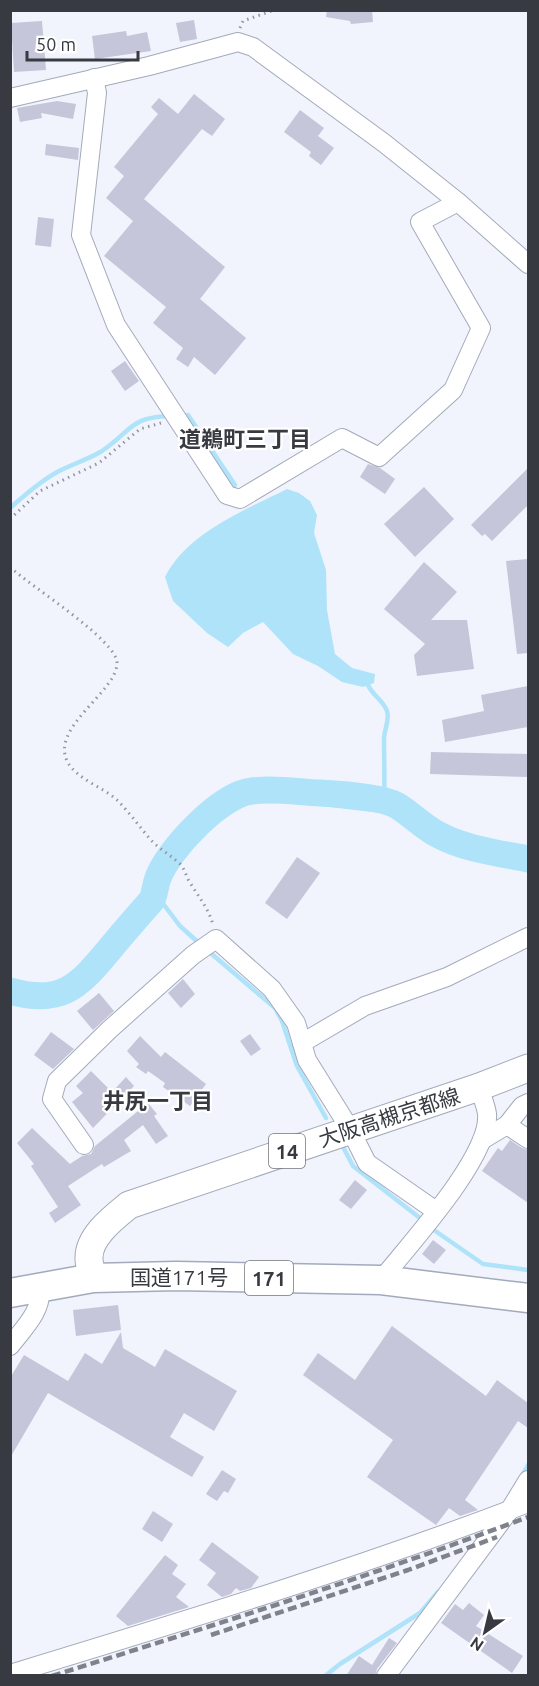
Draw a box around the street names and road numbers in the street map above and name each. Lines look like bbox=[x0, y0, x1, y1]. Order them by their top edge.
street label: 大阪高槻京都線 bbox=[315, 1083, 463, 1151]
road number: 14 bbox=[269, 1134, 305, 1168]
road number: 171 bbox=[245, 1261, 293, 1295]
street label: 国道171号 bbox=[130, 1265, 228, 1289]

